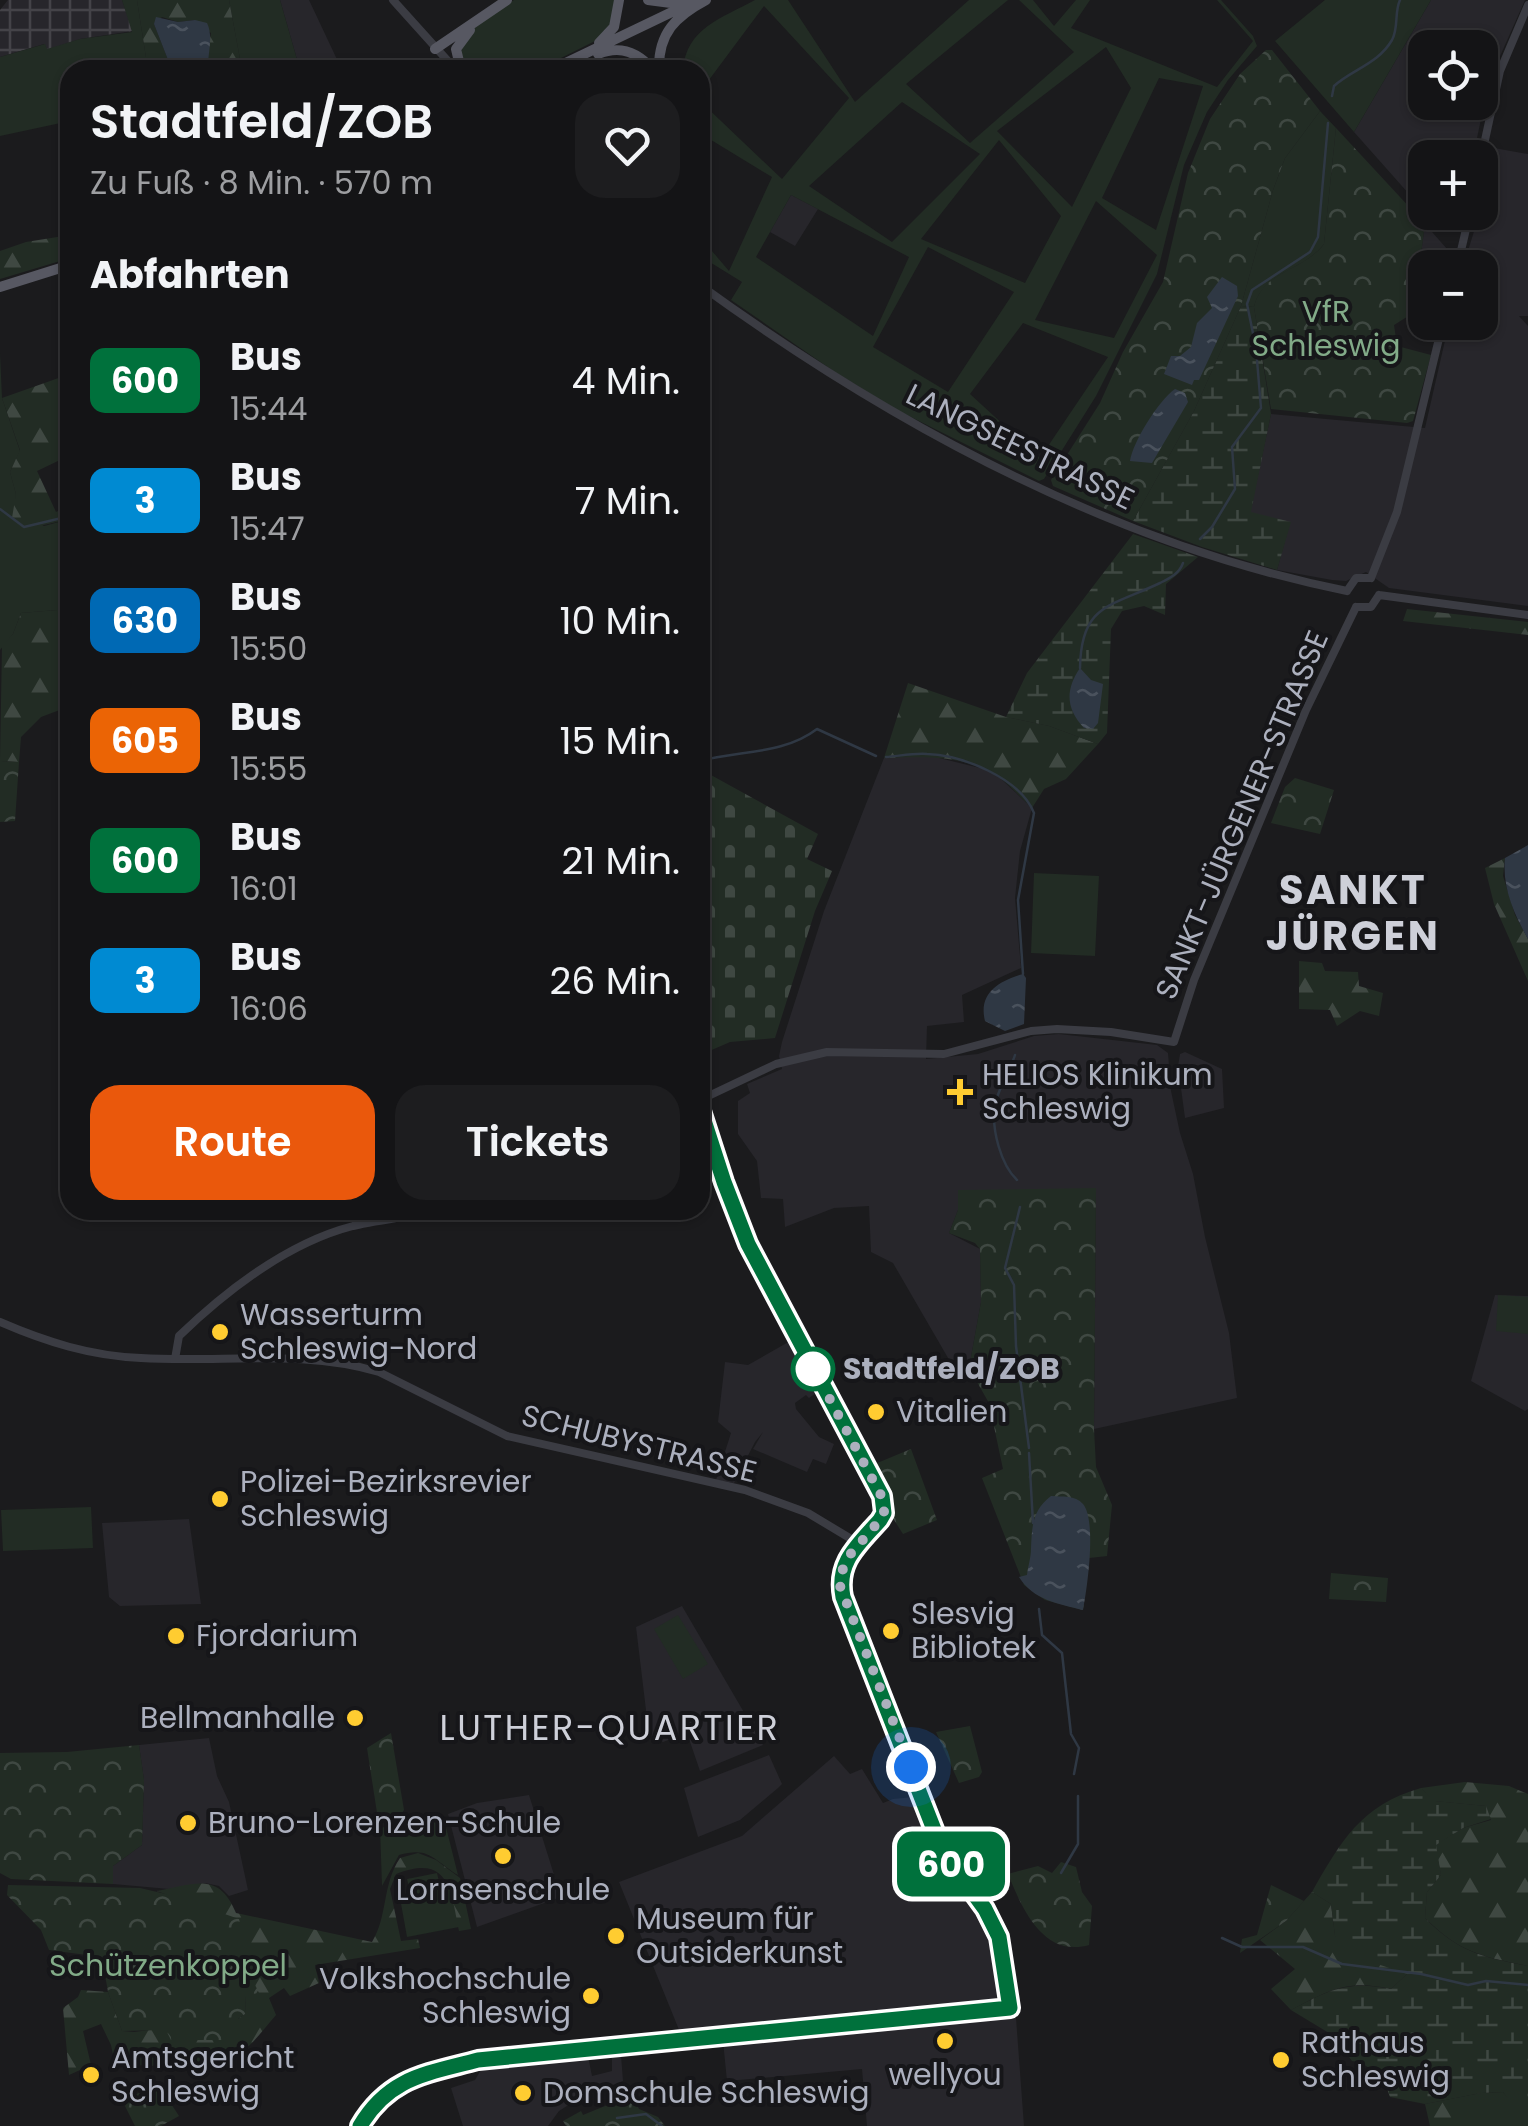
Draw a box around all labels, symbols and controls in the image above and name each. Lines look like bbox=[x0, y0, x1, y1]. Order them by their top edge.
map controls bbox=[1408, 30, 1498, 340]
button: locate bbox=[1408, 30, 1498, 120]
text: Stadtfeld/ZOB bbox=[90, 88, 433, 155]
button: heart bbox=[575, 93, 680, 198]
button: + bbox=[1408, 140, 1498, 230]
text: Zu Fuß · 8 Min. · 570 m bbox=[90, 160, 433, 205]
text: Abfahrten bbox=[90, 248, 290, 301]
button: − bbox=[1408, 250, 1498, 340]
park label: VfR Schleswig bbox=[1252, 290, 1400, 367]
text: Bus bbox=[230, 330, 302, 383]
text: 4 Min. bbox=[572, 354, 680, 407]
text: 600 bbox=[111, 356, 179, 405]
street label: LANGSEESTRASSE bbox=[899, 373, 1142, 520]
text: 15:44 bbox=[230, 386, 307, 431]
text: Bus bbox=[230, 450, 302, 503]
text: 7 Min. bbox=[575, 474, 680, 527]
text: 3 bbox=[134, 476, 156, 525]
text: 15:47 bbox=[230, 506, 305, 551]
text: Bus bbox=[230, 570, 302, 623]
text: 10 Min. bbox=[559, 594, 680, 647]
text: 630 bbox=[112, 596, 178, 645]
street label: SANKT-JÜRGENER-STRASSE bbox=[1144, 624, 1339, 1006]
text: 15:50 bbox=[230, 626, 307, 671]
text: Bus bbox=[230, 690, 302, 743]
text: 15 Min. bbox=[559, 714, 680, 767]
text: 605 bbox=[111, 716, 179, 765]
text: 15:55 bbox=[230, 746, 307, 791]
text: Bus bbox=[230, 810, 302, 863]
text: 21 Min. bbox=[561, 834, 680, 887]
text: 600 bbox=[111, 836, 179, 885]
district label: SANKT JÜRGEN bbox=[1266, 862, 1440, 964]
text: 16:01 bbox=[230, 866, 298, 911]
text: Bus bbox=[230, 930, 302, 983]
text: 26 Min. bbox=[550, 954, 680, 1007]
text: 3 bbox=[134, 956, 156, 1005]
text: 16:06 bbox=[230, 986, 308, 1031]
place label: HELIOS Klinikum Schleswig bbox=[982, 1053, 1213, 1130]
marker: HELIOS Klinikum Schleswig bbox=[947, 1079, 973, 1105]
button: Route bbox=[90, 1085, 375, 1200]
button: Tickets bbox=[395, 1085, 680, 1200]
place label: Wasserturm Schleswig-Nord bbox=[240, 1293, 477, 1370]
marker: Wasserturm Schleswig-Nord bbox=[209, 1321, 231, 1343]
place label: Stadtfeld/ZOB bbox=[843, 1347, 1060, 1390]
marker: Stadtfeld/ZOB bbox=[792, 1348, 834, 1390]
place label: Vitalien bbox=[896, 1390, 1007, 1433]
street label: SCHUBYSTRASSE bbox=[517, 1394, 761, 1493]
marker: Vitalien bbox=[865, 1401, 887, 1423]
place label: Polizei-Bezirksrevier Schleswig bbox=[240, 1460, 532, 1537]
marker: Polizei-Bezirksrevier Schleswig bbox=[209, 1488, 231, 1510]
place label: Slesvig Bibliotek bbox=[911, 1592, 1037, 1669]
place label: Fjordarium bbox=[196, 1614, 358, 1657]
marker: Slesvig Bibliotek bbox=[880, 1620, 902, 1642]
marker: Fjordarium bbox=[165, 1625, 187, 1647]
place label: Bellmanhalle bbox=[140, 1696, 335, 1739]
district label: LUTHER-QUARTIER bbox=[440, 1703, 780, 1752]
marker: Bellmanhalle bbox=[344, 1707, 366, 1729]
your location bbox=[886, 1742, 936, 1792]
place label: Bruno-Lorenzen-Schule bbox=[208, 1801, 561, 1844]
marker: Bruno-Lorenzen-Schule bbox=[177, 1812, 199, 1834]
line badge: 600 bbox=[894, 1832, 1008, 1896]
text: 600 bbox=[917, 1840, 985, 1889]
marker: Lornsenschule bbox=[492, 1845, 514, 1867]
place label: Lornsenschule bbox=[396, 1868, 610, 1911]
place label: Museum für Outsiderkunst bbox=[636, 1897, 843, 1974]
marker: Museum für Outsiderkunst bbox=[605, 1925, 627, 1947]
park label: Schützenkoppel bbox=[49, 1944, 287, 1987]
place label: Volkshochschule Schleswig bbox=[319, 1957, 571, 2034]
marker: Volkshochschule Schleswig bbox=[580, 1985, 602, 2007]
place label: Rathaus Schleswig bbox=[1301, 2021, 1450, 2098]
marker: wellyou bbox=[934, 2030, 956, 2052]
place label: Amtsgericht Schleswig bbox=[111, 2036, 294, 2113]
marker: Rathaus Schleswig bbox=[1270, 2049, 1292, 2071]
place label: wellyou bbox=[888, 2053, 1002, 2096]
marker: Amtsgericht Schleswig bbox=[80, 2064, 102, 2086]
place label: Domschule Schleswig bbox=[543, 2071, 870, 2114]
marker: Domschule Schleswig bbox=[512, 2082, 534, 2104]

